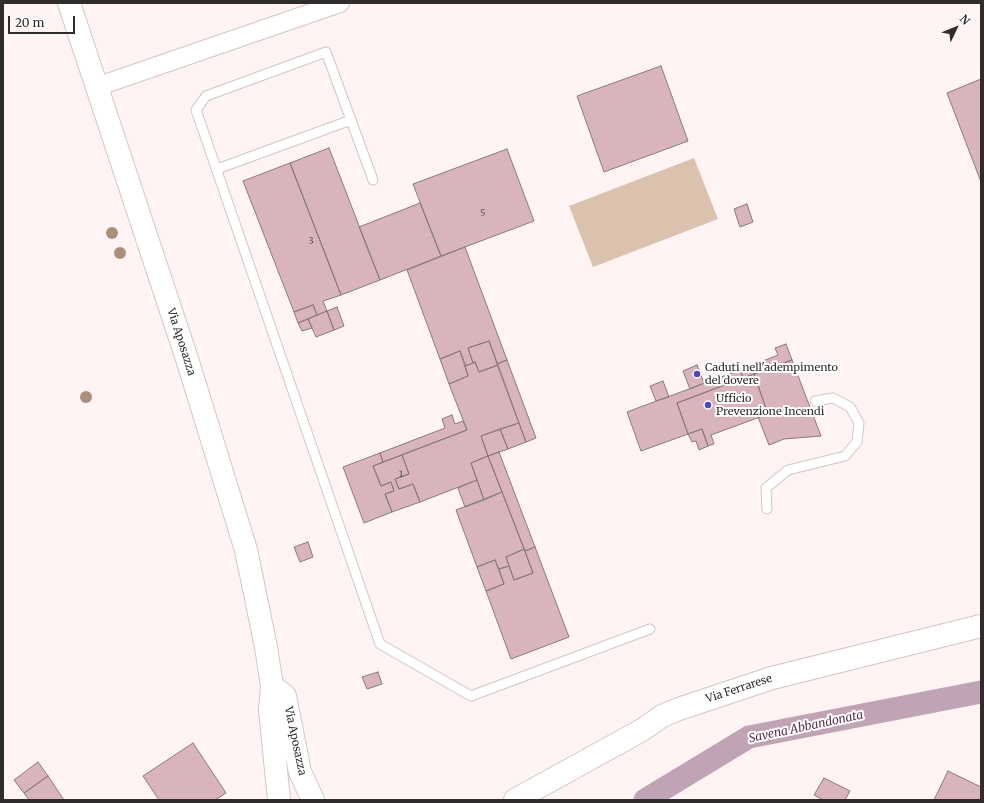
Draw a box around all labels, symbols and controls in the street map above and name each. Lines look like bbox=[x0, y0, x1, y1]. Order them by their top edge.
scale bar bbox=[10, 8, 77, 34]
north arrow bbox=[936, 8, 976, 48]
text: N bbox=[957, 12, 973, 28]
text: 20 m bbox=[15, 15, 44, 30]
house number: 5 bbox=[480, 208, 486, 218]
house number: 3 bbox=[308, 236, 314, 246]
street label: Via Aposazza bbox=[164, 307, 198, 377]
place label: Caduti nell'adempimento del dovere bbox=[705, 361, 838, 387]
marker: Caduti nell'adempimento del dovere bbox=[692, 369, 702, 379]
place label: Ufficio Prevenzione Incendi bbox=[716, 392, 824, 418]
marker: Ufficio Prevenzione Incendi bbox=[703, 400, 713, 410]
house number: 1 bbox=[399, 469, 403, 479]
street label: Via Ferrarese bbox=[704, 672, 774, 706]
street label: Via Aposazza bbox=[281, 705, 309, 777]
water label: Savena Abbandonata bbox=[748, 708, 864, 746]

